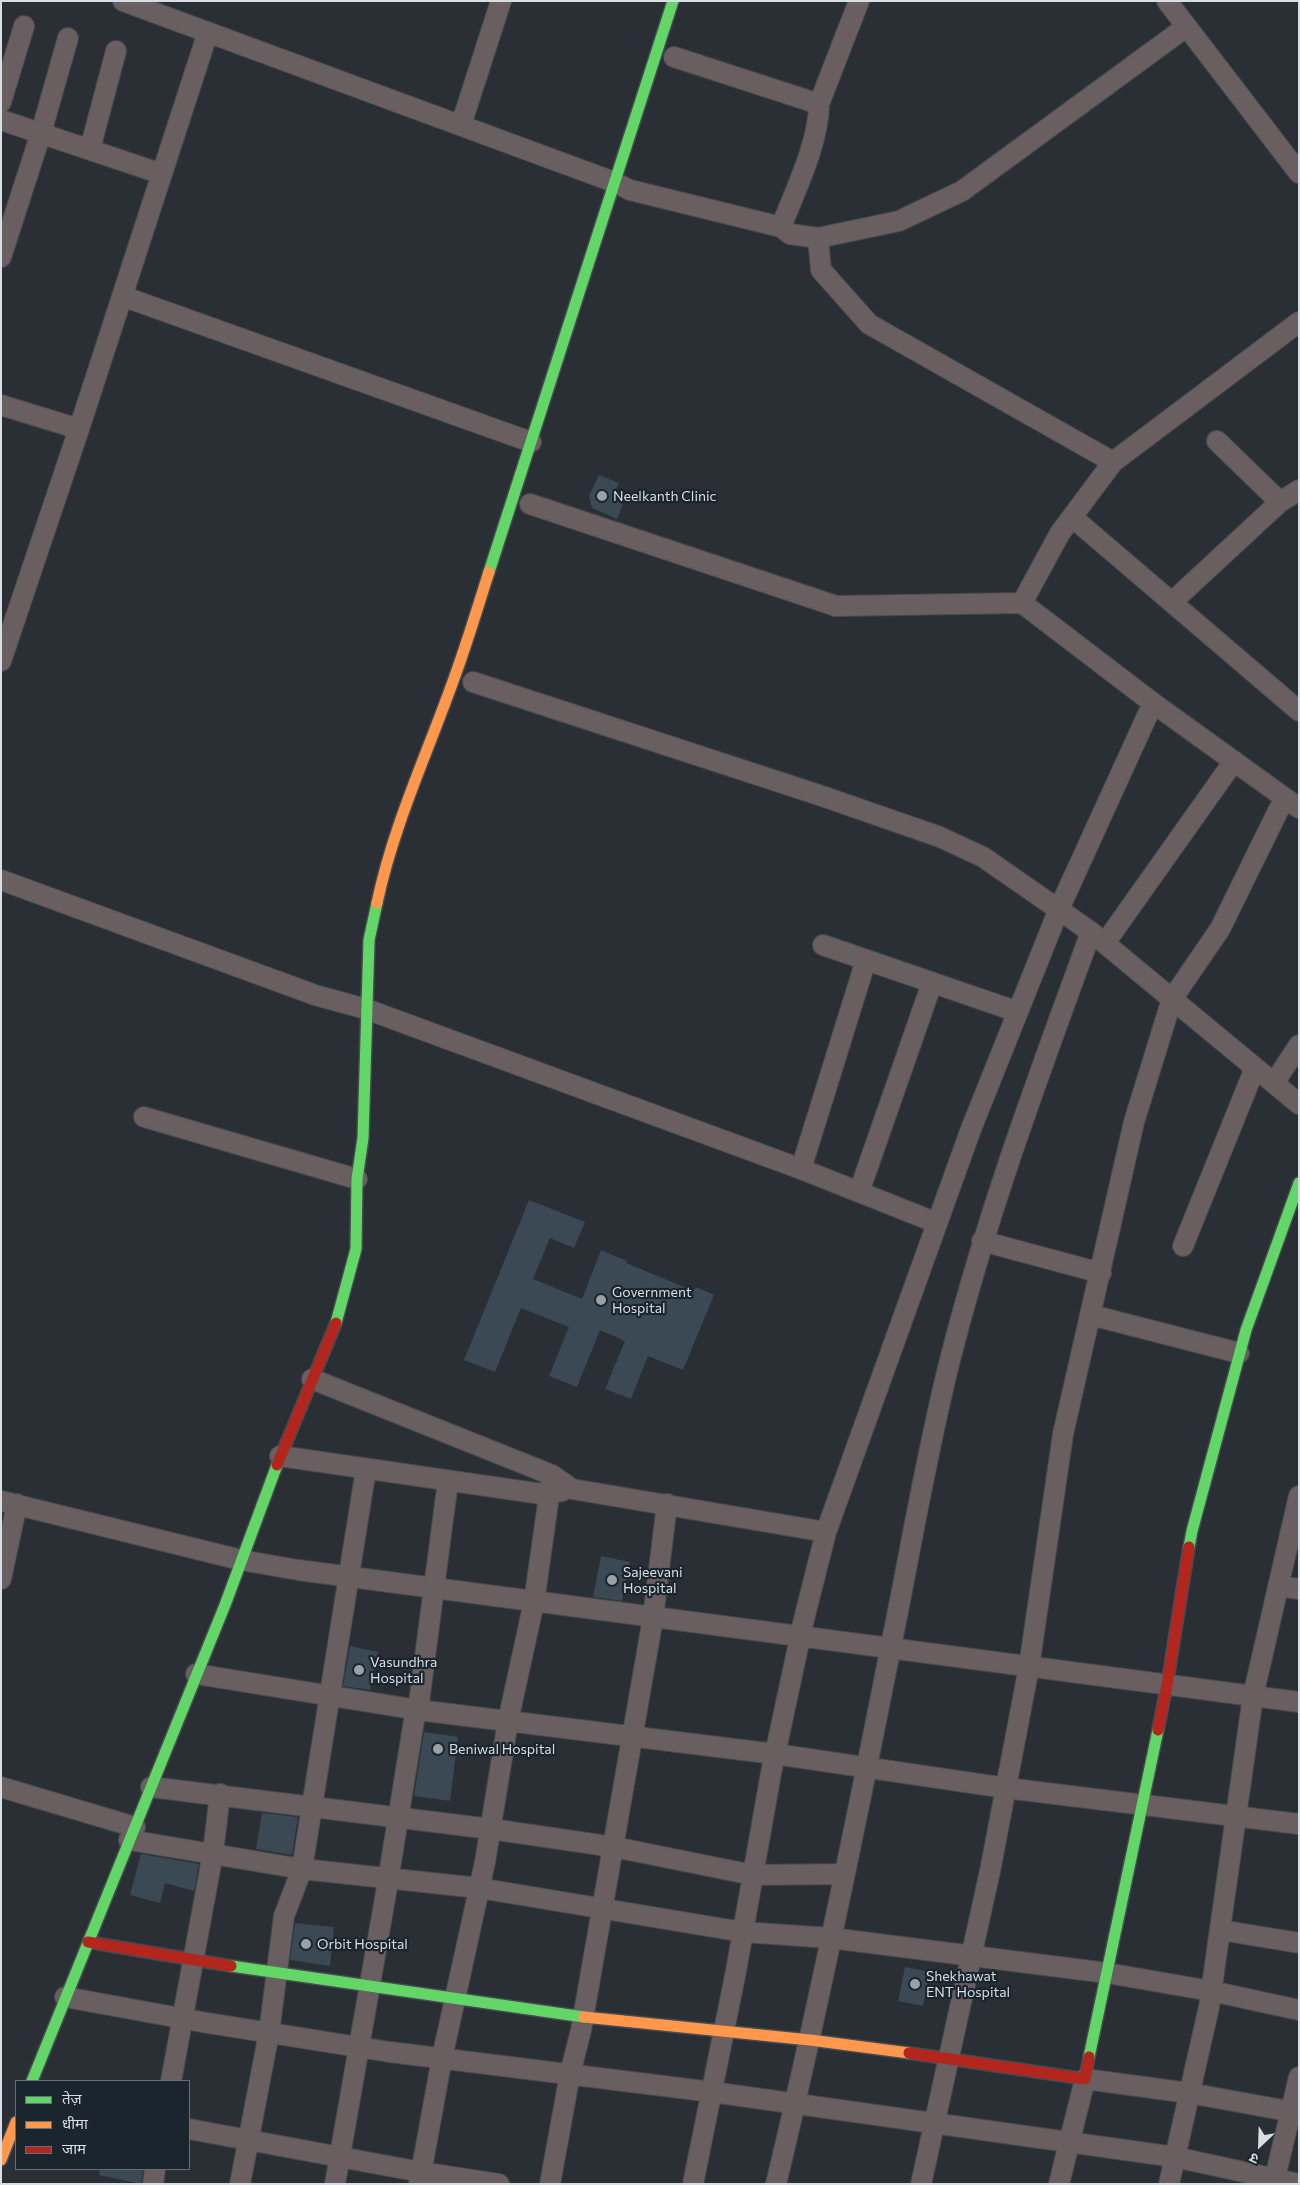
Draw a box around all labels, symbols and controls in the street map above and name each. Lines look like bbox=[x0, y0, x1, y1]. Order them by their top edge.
place label: Neelkanth Clinic bbox=[613, 488, 717, 504]
marker: Neelkanth Clinic bbox=[595, 489, 609, 503]
place label: Government Hospital bbox=[612, 1284, 692, 1316]
marker: Government Hospital bbox=[594, 1293, 608, 1307]
place label: Sajeevani Hospital bbox=[623, 1564, 683, 1596]
marker: Sajeevani Hospital bbox=[605, 1573, 619, 1587]
place label: Vasundhra Hospital bbox=[370, 1654, 437, 1686]
marker: Vasundhra Hospital bbox=[352, 1663, 366, 1677]
place label: Beniwal Hospital bbox=[449, 1741, 555, 1757]
marker: Beniwal Hospital bbox=[431, 1742, 445, 1756]
place label: Orbit Hospital bbox=[317, 1936, 408, 1952]
marker: Orbit Hospital bbox=[299, 1937, 313, 1951]
place label: Shekhawat ENT Hospital bbox=[926, 1968, 1010, 2000]
marker: Shekhawat ENT Hospital bbox=[908, 1977, 922, 1991]
legend bbox=[15, 2080, 190, 2170]
text: तेज़ bbox=[62, 2089, 82, 2107]
text: धीमा bbox=[62, 2114, 88, 2132]
north arrow bbox=[1235, 2120, 1285, 2170]
text: जाम bbox=[62, 2139, 86, 2157]
text: उ bbox=[1246, 2150, 1261, 2169]

